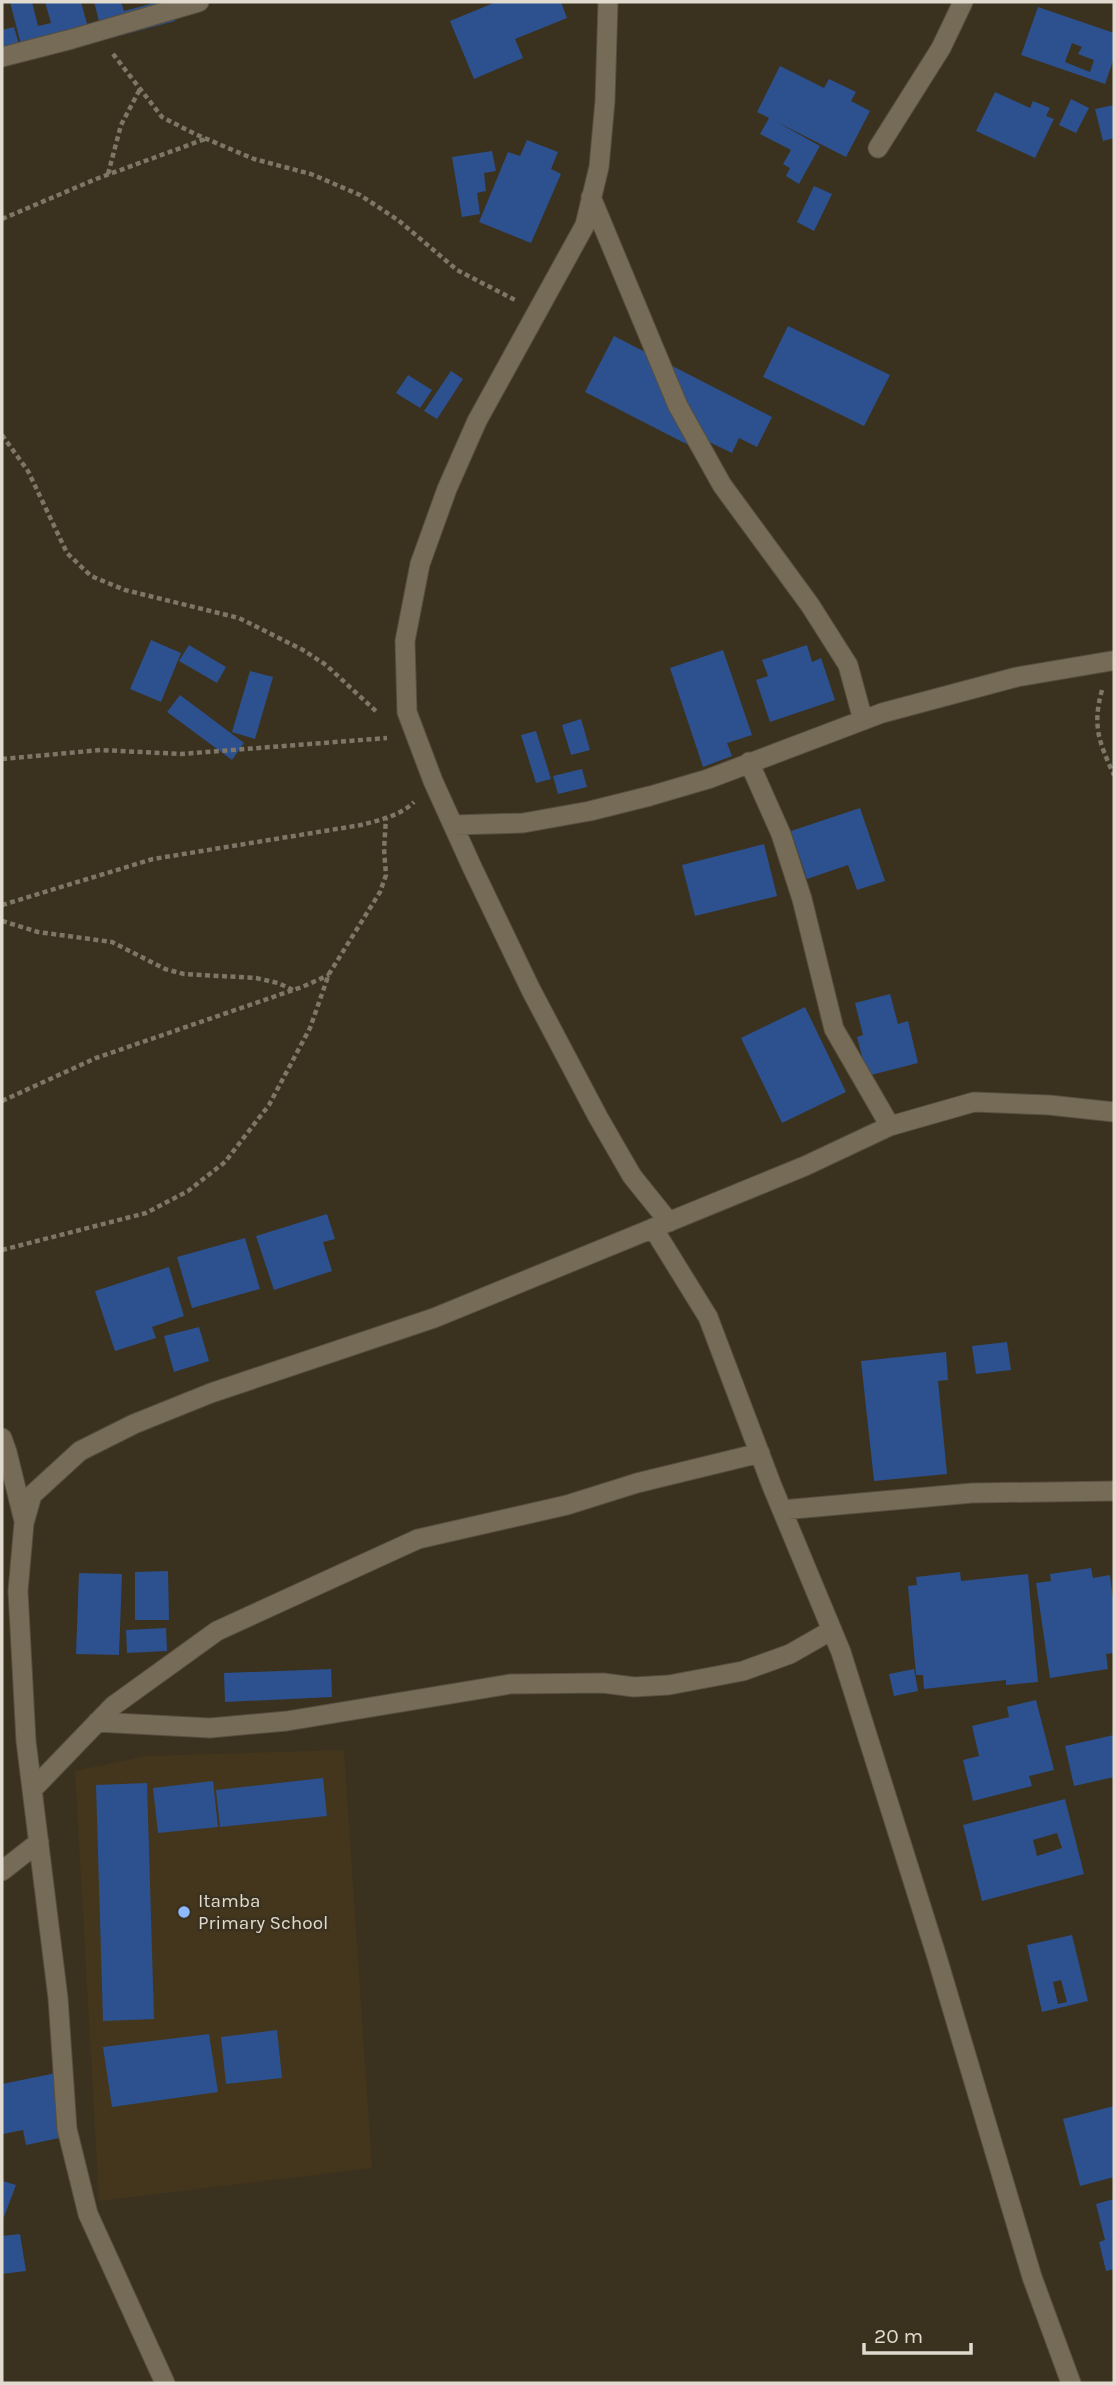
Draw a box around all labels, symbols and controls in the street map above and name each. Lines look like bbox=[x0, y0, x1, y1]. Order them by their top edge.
place label: Itamba Primary School bbox=[198, 1890, 328, 1934]
marker: Itamba Primary School bbox=[176, 1904, 192, 1920]
scale bar bbox=[864, 2312, 971, 2356]
text: 20 m bbox=[874, 2324, 923, 2348]

